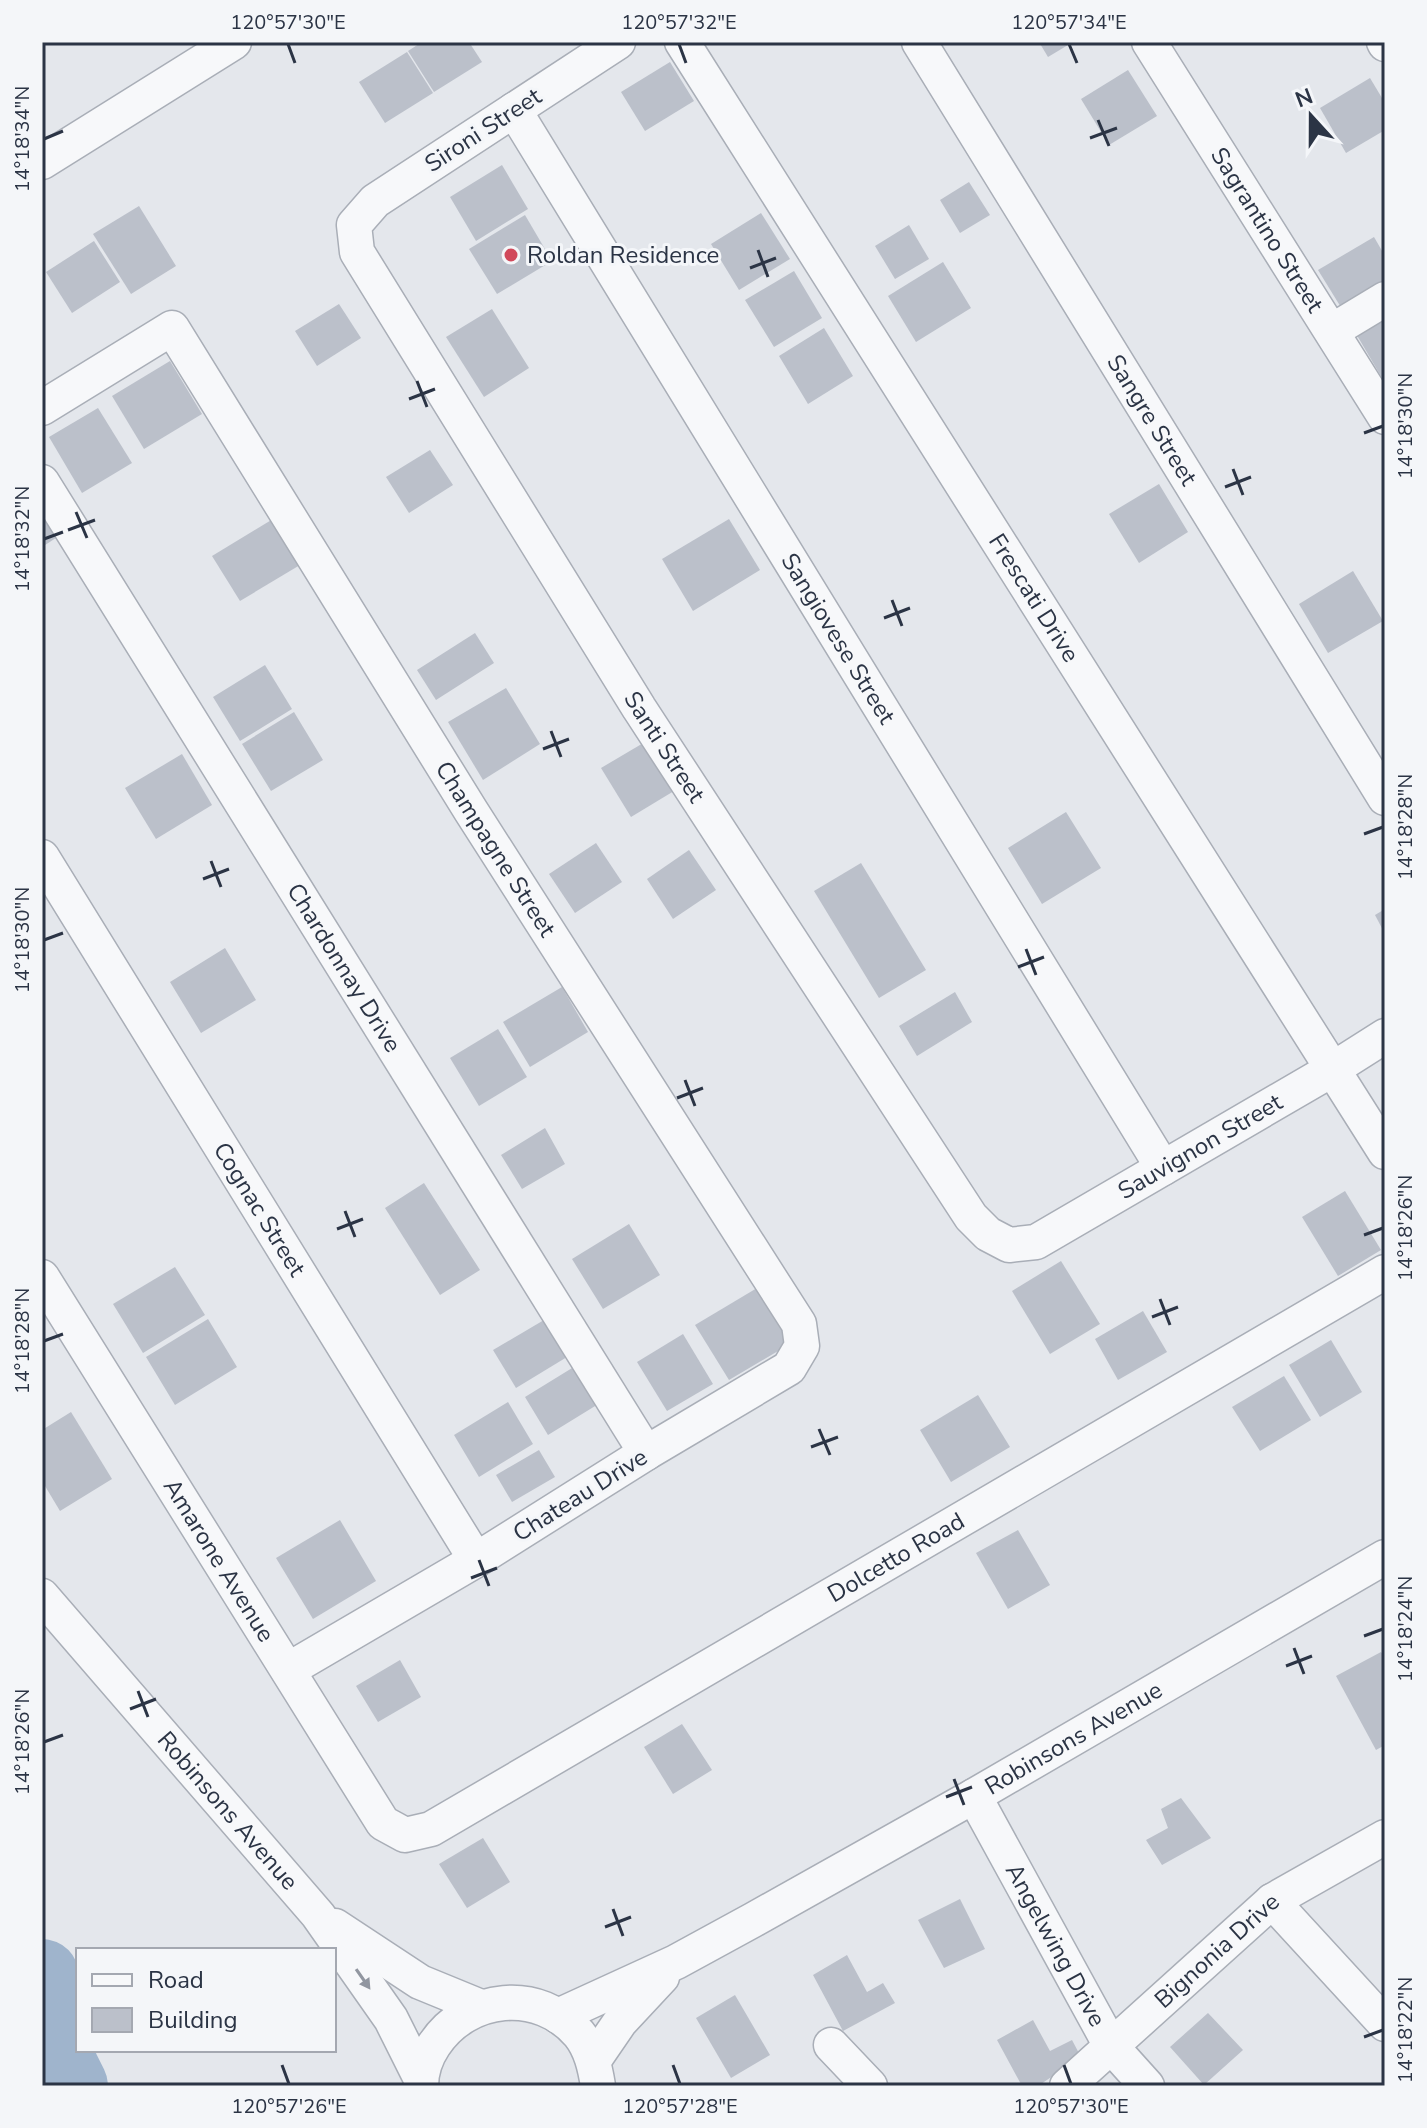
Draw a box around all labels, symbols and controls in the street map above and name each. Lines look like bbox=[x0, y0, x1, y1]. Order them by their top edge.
text: 120°57'30"E bbox=[230, 9, 346, 36]
text: 120°57'32"E bbox=[621, 9, 737, 36]
text: 120°57'34"E bbox=[1011, 9, 1127, 36]
north arrow bbox=[1271, 76, 1351, 156]
street label: Sironi Street bbox=[419, 80, 548, 180]
text: N bbox=[1291, 81, 1317, 115]
text: 14°18'34"N bbox=[9, 86, 36, 192]
street label: Sagrantino Street bbox=[1203, 141, 1331, 319]
place label: Roldan Residence bbox=[527, 239, 719, 271]
marker: Roldan Residence bbox=[502, 246, 520, 264]
street label: Sangre Street bbox=[1099, 349, 1205, 492]
text: 14°18'30"N bbox=[1392, 373, 1419, 479]
text: 14°18'32"N bbox=[9, 486, 36, 592]
street label: Frescati Drive bbox=[981, 527, 1087, 668]
street label: Sangiovese Street bbox=[774, 547, 903, 730]
street label: Santi Street bbox=[616, 685, 713, 809]
street label: Champagne Street bbox=[428, 755, 564, 943]
text: 14°18'28"N bbox=[1392, 774, 1419, 880]
street label: Chardonnay Drive bbox=[279, 877, 409, 1058]
text: 14°18'30"N bbox=[9, 887, 36, 993]
street label: Sauvignon Street bbox=[1112, 1086, 1289, 1207]
street label: Cognac Street bbox=[206, 1136, 313, 1283]
text: 14°18'26"N bbox=[1392, 1175, 1419, 1281]
text: 14°18'28"N bbox=[9, 1288, 36, 1394]
street label: Chateau Drive bbox=[507, 1441, 653, 1549]
street label: Amarone Avenue bbox=[156, 1473, 282, 1648]
street label: Dolcetto Road bbox=[822, 1505, 970, 1610]
text: 14°18'24"N bbox=[1392, 1576, 1419, 1682]
street label: Robinsons Avenue bbox=[979, 1674, 1168, 1802]
text: 14°18'26"N bbox=[9, 1689, 36, 1795]
street label: Robinsons Avenue bbox=[150, 1725, 305, 1897]
street label: Angelwing Drive bbox=[998, 1858, 1113, 2032]
street label: Bignonia Drive bbox=[1148, 1886, 1286, 2015]
legend bbox=[76, 1948, 336, 2052]
text: Road bbox=[148, 1964, 204, 1996]
one-way arrow bbox=[355, 1968, 371, 1990]
text: 14°18'22"N bbox=[1392, 1977, 1419, 2083]
text: Building bbox=[148, 2004, 238, 2036]
text: 120°57'26"E bbox=[231, 2093, 347, 2120]
text: 120°57'28"E bbox=[622, 2093, 738, 2120]
text: 120°57'30"E bbox=[1013, 2093, 1129, 2120]

